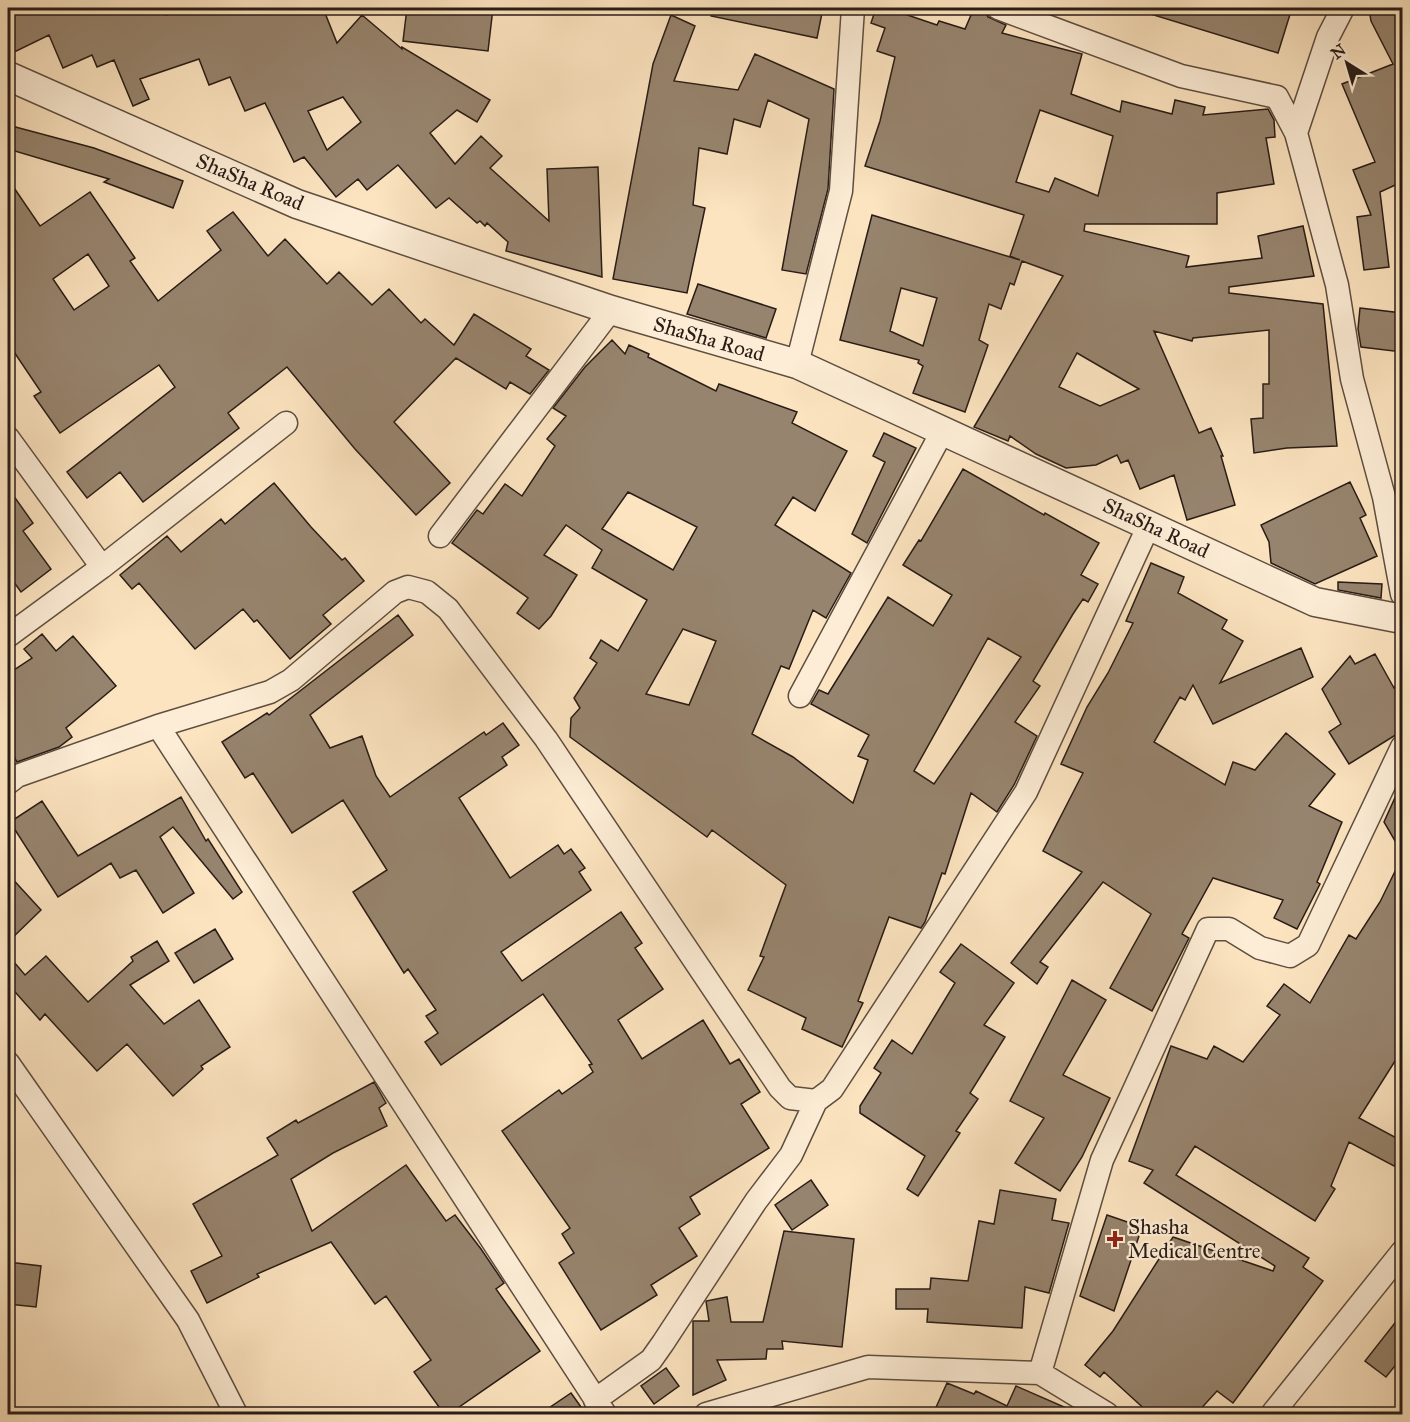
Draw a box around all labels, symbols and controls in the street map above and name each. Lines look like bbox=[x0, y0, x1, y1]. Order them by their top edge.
north arrow bbox=[1317, 33, 1377, 93]
text: N bbox=[1327, 39, 1350, 63]
street label: ShaSha Road bbox=[192, 148, 308, 217]
street label: ShaSha Road bbox=[650, 311, 768, 367]
street label: ShaSha Road bbox=[1099, 492, 1214, 564]
place label: Shasha Medical Centre bbox=[1128, 1214, 1261, 1264]
marker: Shasha Medical Centre bbox=[1106, 1230, 1124, 1248]

